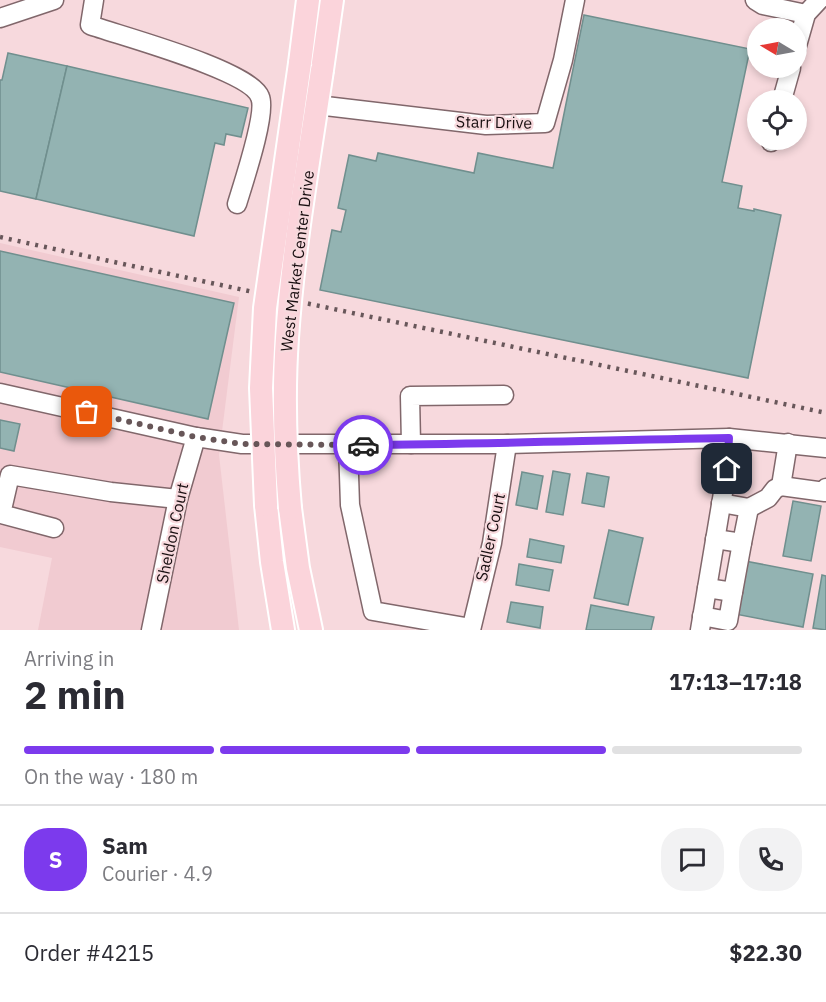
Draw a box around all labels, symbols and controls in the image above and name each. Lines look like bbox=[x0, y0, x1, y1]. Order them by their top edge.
north arrow bbox=[747, 18, 807, 78]
map controls bbox=[747, 18, 807, 150]
button: locate bbox=[747, 90, 807, 150]
street label: Starr Drive bbox=[456, 111, 532, 133]
street label: West Market Center Drive bbox=[276, 169, 318, 353]
pin bbox=[61, 386, 112, 437]
icon: bag bbox=[70, 395, 103, 428]
courier bbox=[333, 415, 393, 475]
icon: car bbox=[347, 429, 380, 462]
pin bbox=[701, 443, 752, 494]
icon: home bbox=[710, 452, 743, 485]
street label: Sheldon Court bbox=[152, 481, 192, 585]
street label: Sadler Court bbox=[471, 491, 509, 583]
text: Arriving in bbox=[24, 645, 114, 672]
text: 17:13–17:18 bbox=[669, 667, 802, 696]
text: 2 min bbox=[24, 669, 126, 720]
text: On the way · 180 m bbox=[24, 763, 198, 790]
button: chat bbox=[661, 828, 724, 891]
button: phone bbox=[739, 828, 802, 891]
text: Sam bbox=[102, 831, 148, 860]
text: S bbox=[49, 845, 62, 874]
text: Courier · 4.9 bbox=[102, 860, 213, 887]
text: Order #4215 bbox=[24, 938, 154, 967]
text: $22.30 bbox=[729, 938, 802, 967]

